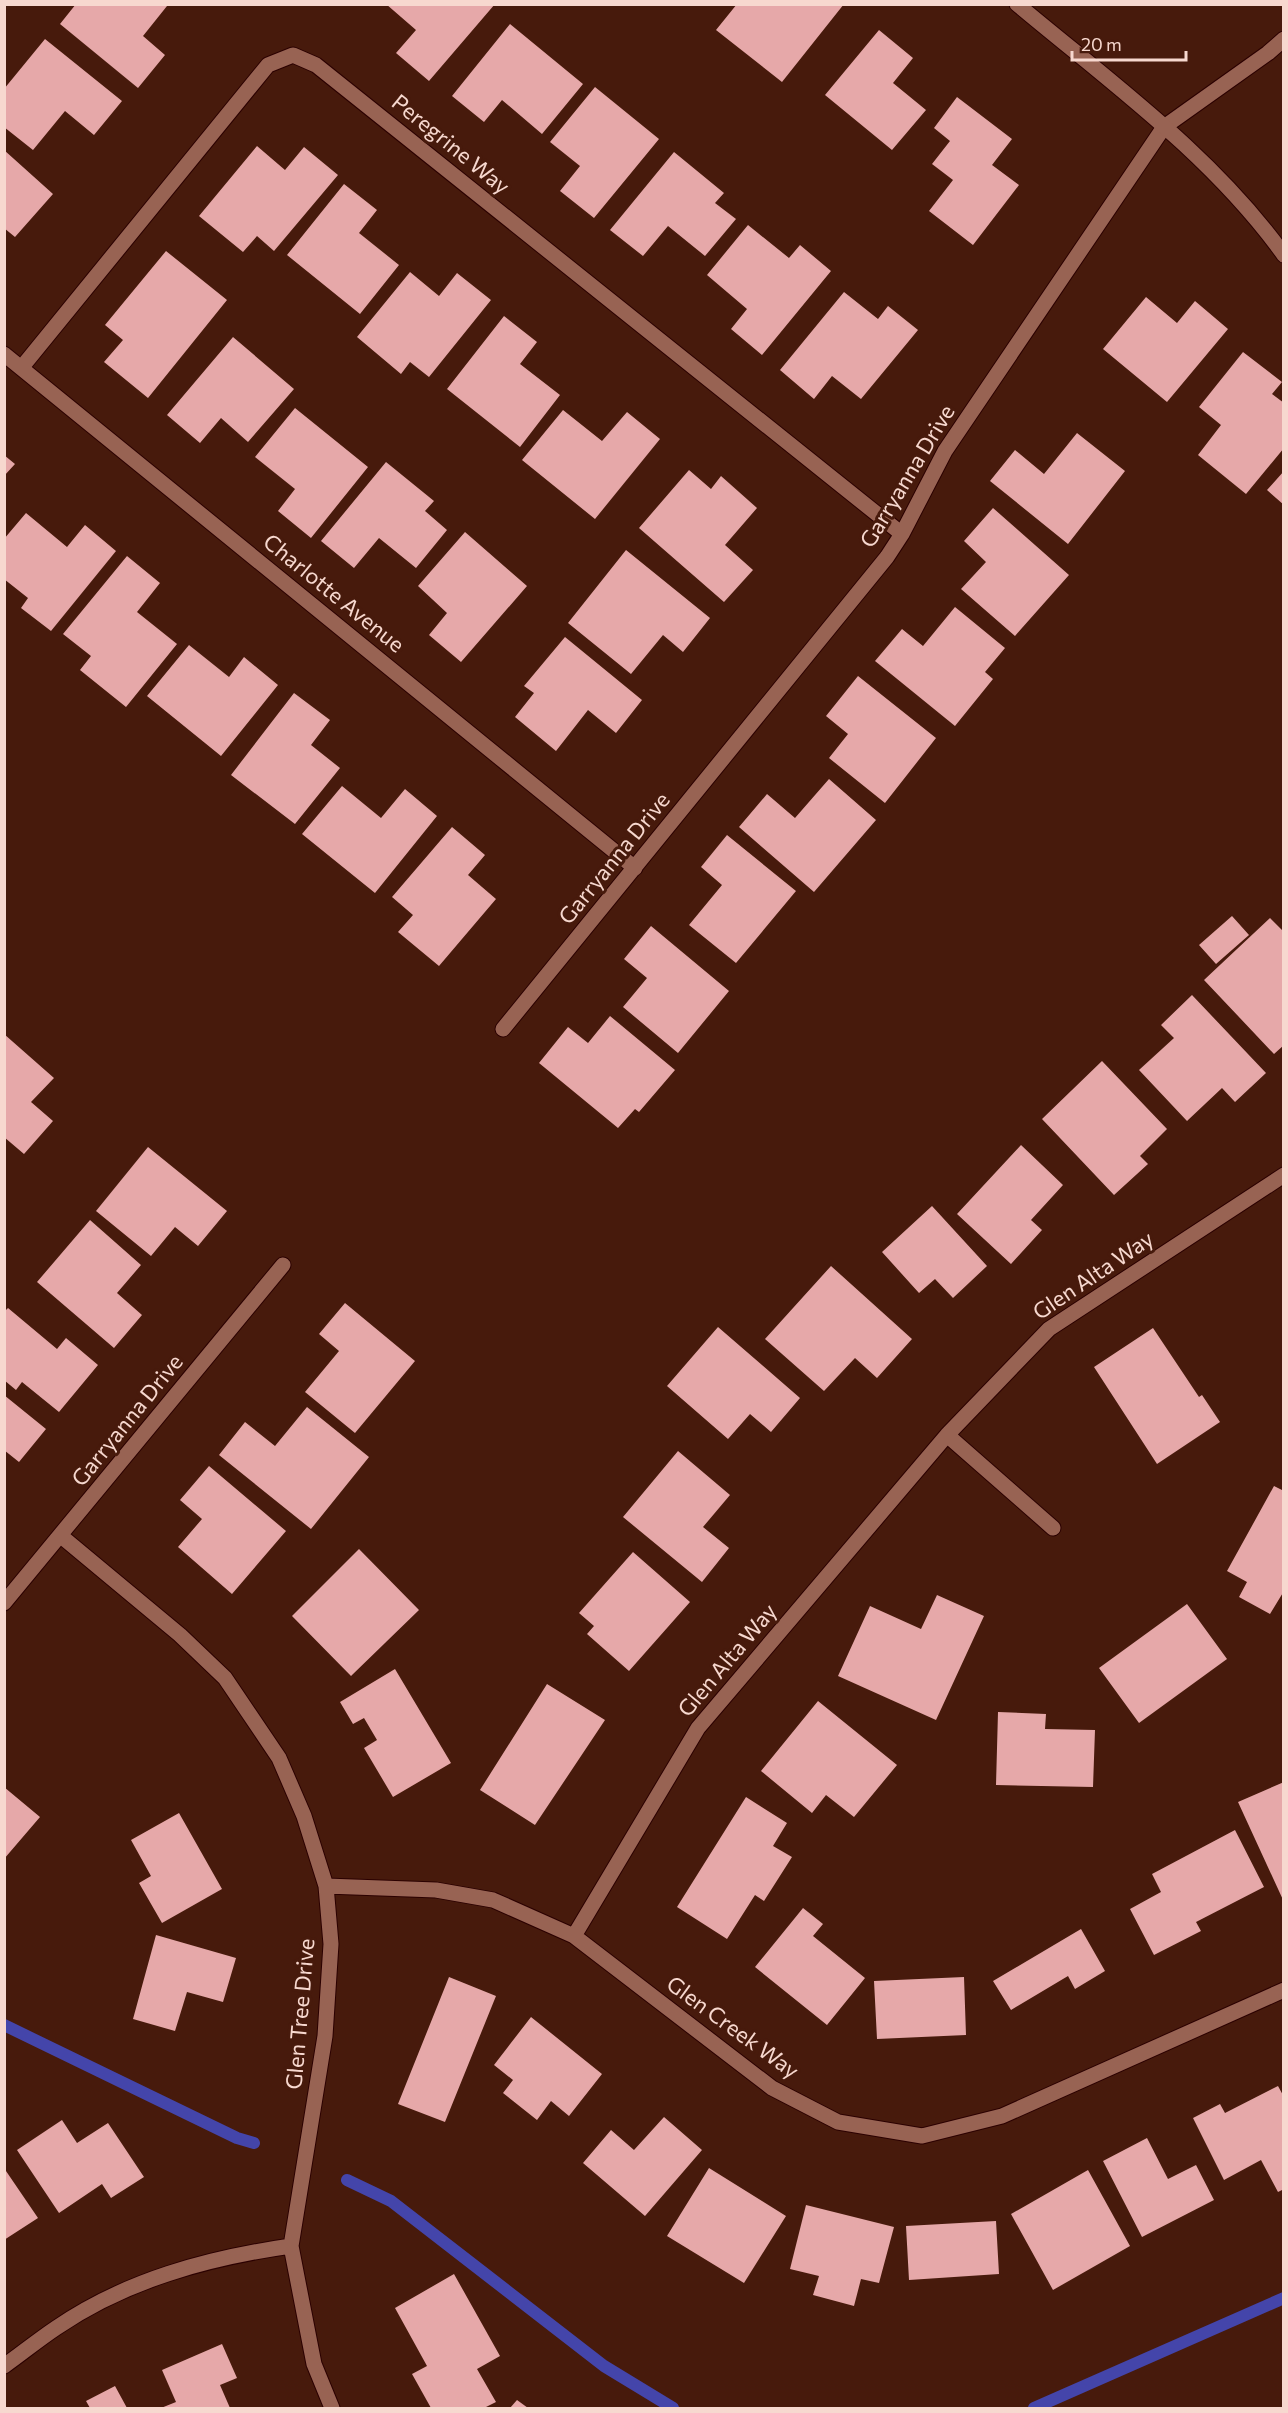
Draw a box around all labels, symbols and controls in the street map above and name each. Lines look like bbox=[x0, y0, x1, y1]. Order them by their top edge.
scale bar bbox=[1072, 24, 1186, 62]
text: 20 m bbox=[1081, 33, 1122, 55]
street label: Peregrine Way bbox=[387, 88, 516, 199]
street label: Garryanna Drive bbox=[853, 399, 960, 552]
street label: Charlotte Avenue bbox=[258, 527, 410, 658]
street label: Garryanna Drive bbox=[552, 786, 675, 929]
street label: Glen Alta Way bbox=[1027, 1224, 1158, 1325]
street label: Garryanna Drive bbox=[65, 1348, 188, 1491]
street label: Glen Alta Way bbox=[671, 1598, 782, 1722]
street label: Glen Tree Drive bbox=[279, 1937, 320, 2091]
street label: Glen Creek Way bbox=[662, 1970, 805, 2084]

